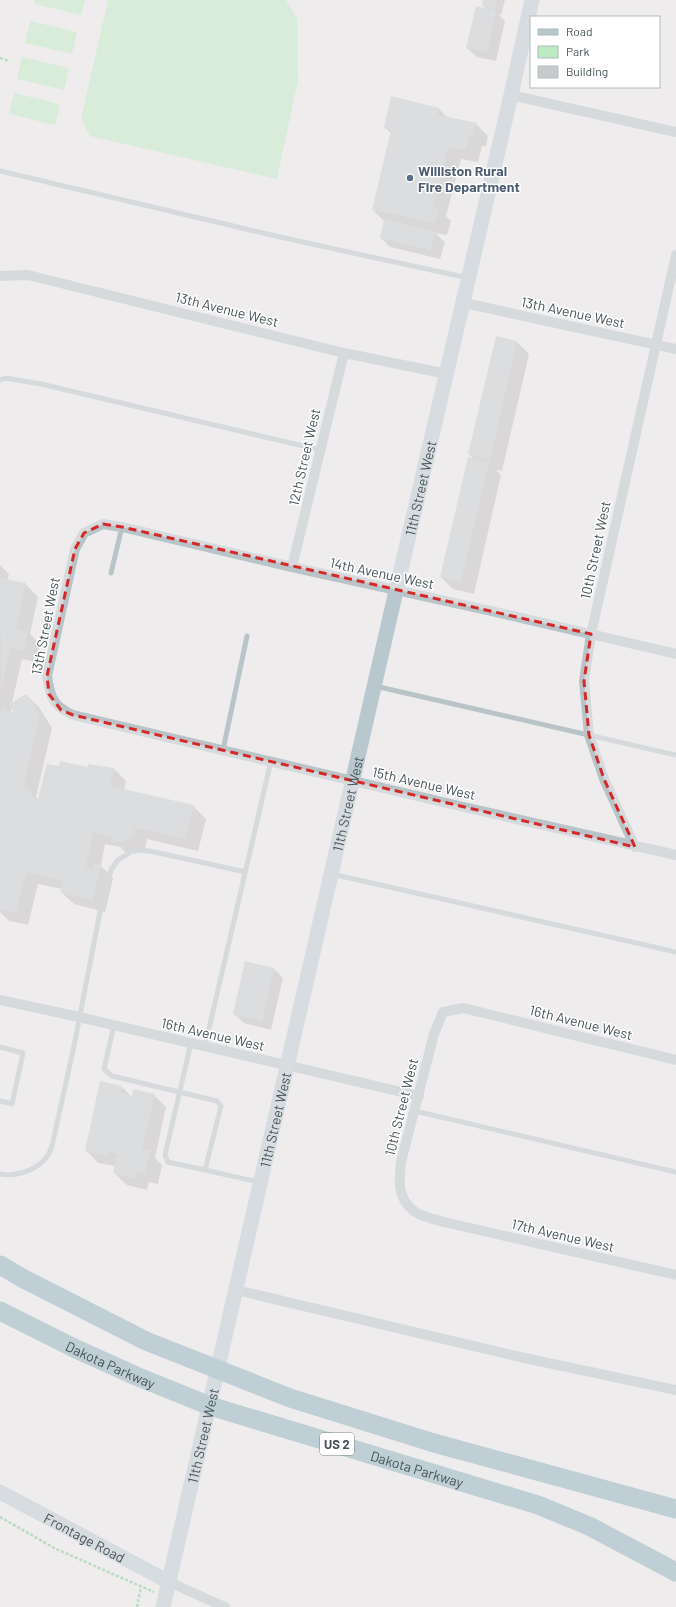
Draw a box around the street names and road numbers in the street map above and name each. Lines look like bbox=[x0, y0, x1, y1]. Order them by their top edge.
street label: 13th Avenue West bbox=[174, 288, 280, 330]
street label: 13th Avenue West bbox=[520, 293, 626, 331]
street label: 12th Street West bbox=[285, 407, 323, 507]
street label: 11th Street West bbox=[401, 439, 439, 537]
street label: 10th Street West bbox=[576, 499, 614, 601]
street label: 14th Avenue West bbox=[328, 554, 436, 592]
street label: 13th Street West bbox=[27, 576, 63, 676]
street label: 11th Street West bbox=[328, 755, 366, 853]
street label: 15th Avenue West bbox=[371, 763, 477, 803]
street label: 16th Avenue West bbox=[528, 1001, 634, 1043]
street label: 16th Avenue West bbox=[160, 1014, 266, 1054]
street label: 10th Street West bbox=[381, 1056, 421, 1158]
street label: 11th Street West bbox=[256, 1070, 294, 1169]
street label: 17th Avenue West bbox=[510, 1215, 616, 1255]
street label: Dakota Parkway bbox=[63, 1337, 159, 1392]
street label: 11th Street West bbox=[183, 1386, 221, 1485]
road number: US 2 bbox=[320, 1433, 354, 1455]
street label: Dakota Parkway bbox=[369, 1446, 466, 1491]
street label: Frontage Road bbox=[41, 1509, 128, 1566]

